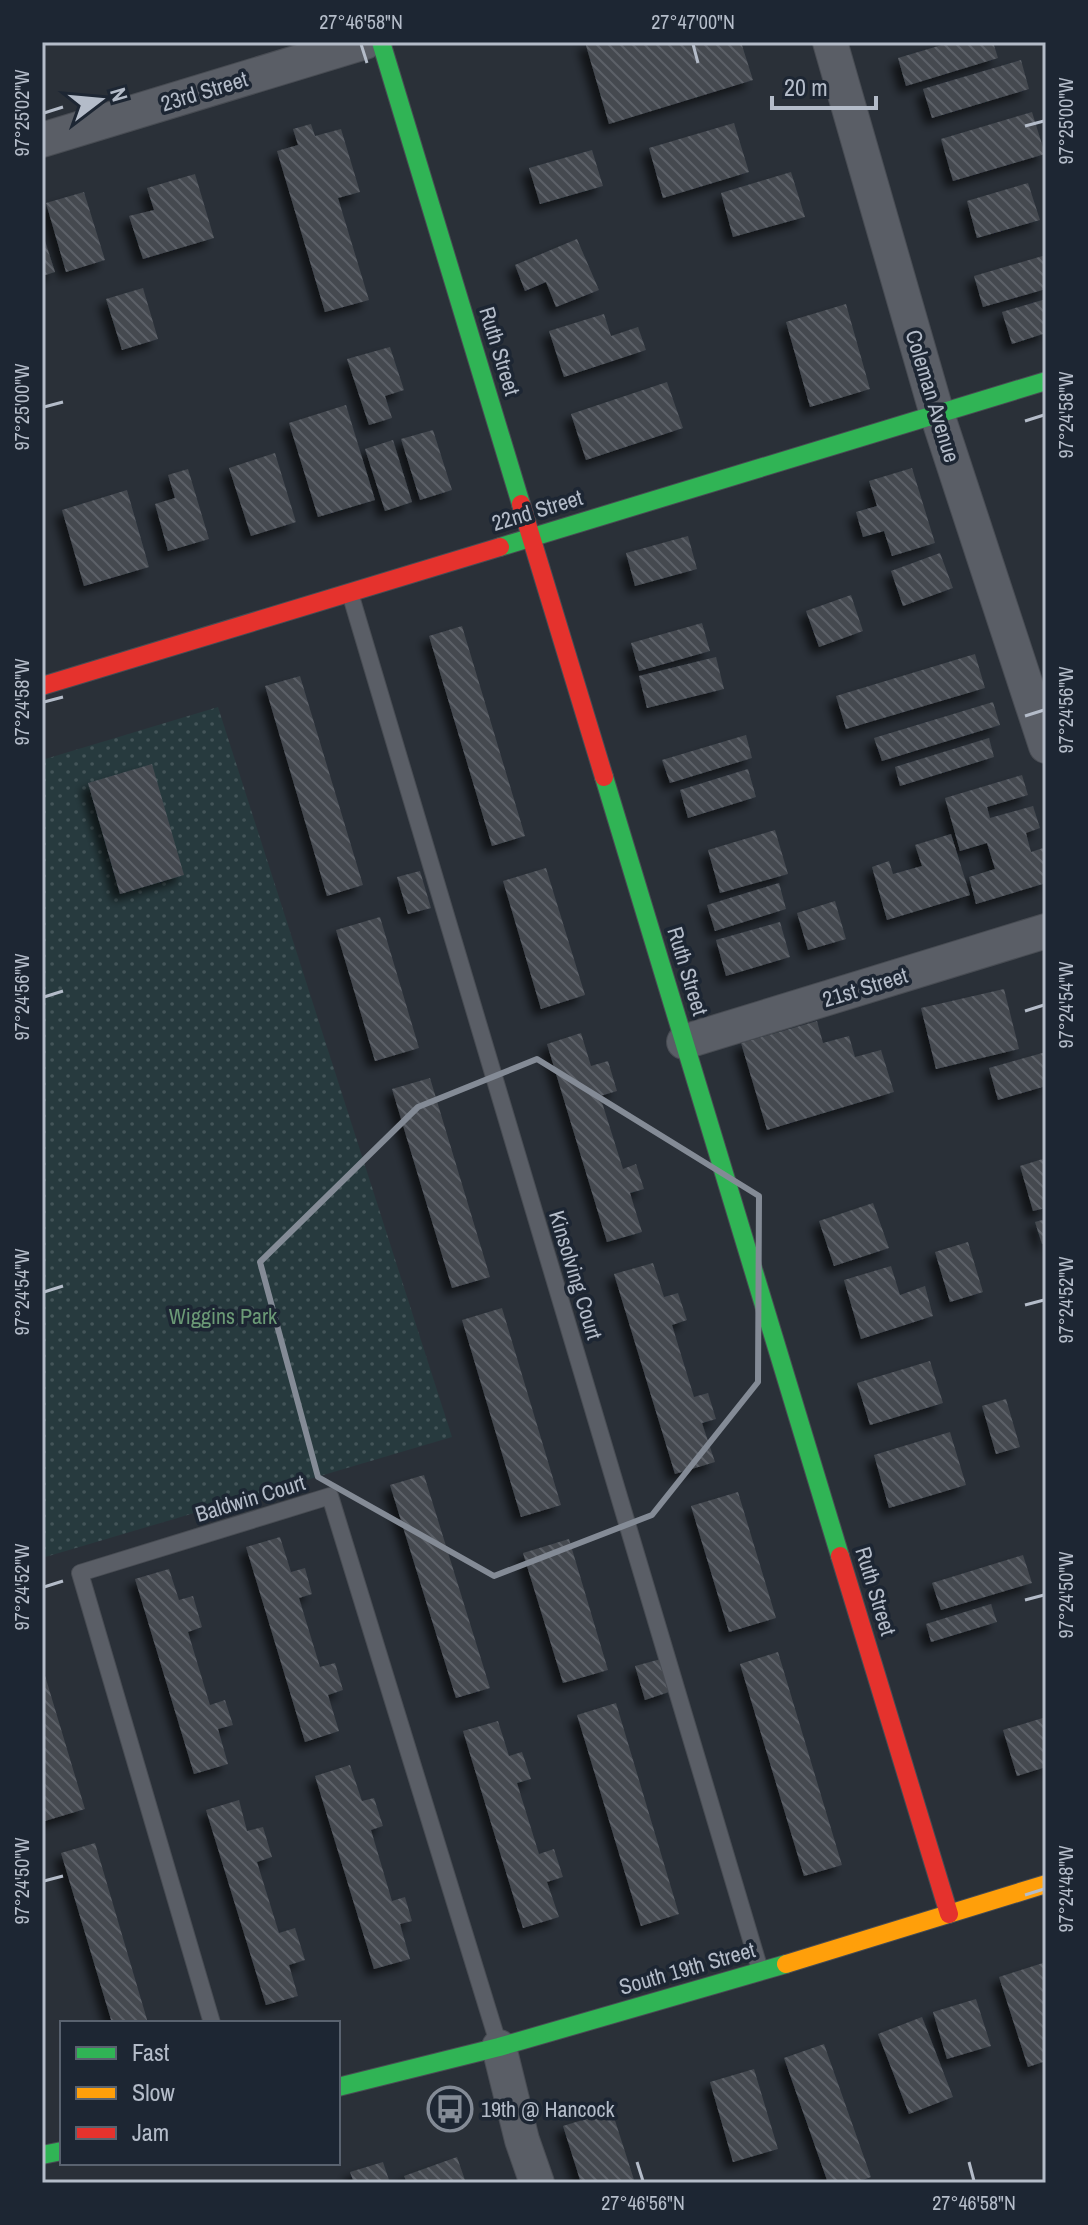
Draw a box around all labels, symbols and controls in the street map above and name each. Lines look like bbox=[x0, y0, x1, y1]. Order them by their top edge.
text: 27°46'58"N bbox=[319, 8, 403, 35]
text: 27°47'00"N bbox=[651, 8, 735, 35]
north arrow bbox=[60, 60, 140, 140]
scale bar bbox=[772, 60, 876, 110]
street label: 23rd Street bbox=[157, 64, 251, 118]
text: 97°25'02"W bbox=[8, 69, 35, 157]
text: 20 m bbox=[784, 71, 828, 103]
text: 97°25'00"W bbox=[1052, 77, 1079, 165]
text: N bbox=[103, 84, 135, 105]
street label: Ruth Street bbox=[472, 303, 528, 399]
street label: Coleman Avenue bbox=[899, 326, 967, 466]
text: 97°25'00"W bbox=[8, 363, 35, 451]
text: 97°24'58"W bbox=[1052, 371, 1079, 459]
street label: 22nd Street bbox=[488, 482, 586, 538]
text: 97°24'58"W bbox=[8, 658, 35, 746]
text: 97°24'56"W bbox=[1052, 666, 1079, 754]
street label: Ruth Street bbox=[660, 923, 716, 1019]
text: 97°24'56"W bbox=[8, 953, 35, 1041]
street label: 21st Street bbox=[819, 960, 911, 1014]
text: 97°24'54"W bbox=[1052, 961, 1079, 1049]
street label: Kinsolving Court bbox=[542, 1207, 610, 1343]
text: 97°24'54"W bbox=[8, 1248, 35, 1336]
text: 97°24'52"W bbox=[1052, 1256, 1079, 1344]
park label: Wiggins Park bbox=[169, 1301, 278, 1331]
street label: Baldwin Court bbox=[191, 1467, 309, 1529]
text: 97°24'52"W bbox=[8, 1543, 35, 1631]
street label: Ruth Street bbox=[848, 1543, 904, 1639]
text: 97°24'50"W bbox=[1052, 1551, 1079, 1639]
text: 97°24'50"W bbox=[8, 1837, 35, 1925]
text: 97°24'48"W bbox=[1052, 1845, 1079, 1933]
street label: South 19th Street bbox=[615, 1934, 759, 2002]
legend bbox=[60, 2021, 340, 2165]
text: Fast bbox=[132, 2036, 170, 2068]
text: Slow bbox=[132, 2076, 175, 2108]
bus stop icon: 19th @ Hancock bbox=[426, 2085, 474, 2133]
place label: 19th @ Hancock bbox=[481, 2094, 616, 2124]
text: Jam bbox=[132, 2116, 169, 2148]
text: 27°46'56"N bbox=[601, 2189, 685, 2216]
text: 27°46'58"N bbox=[932, 2189, 1016, 2216]

